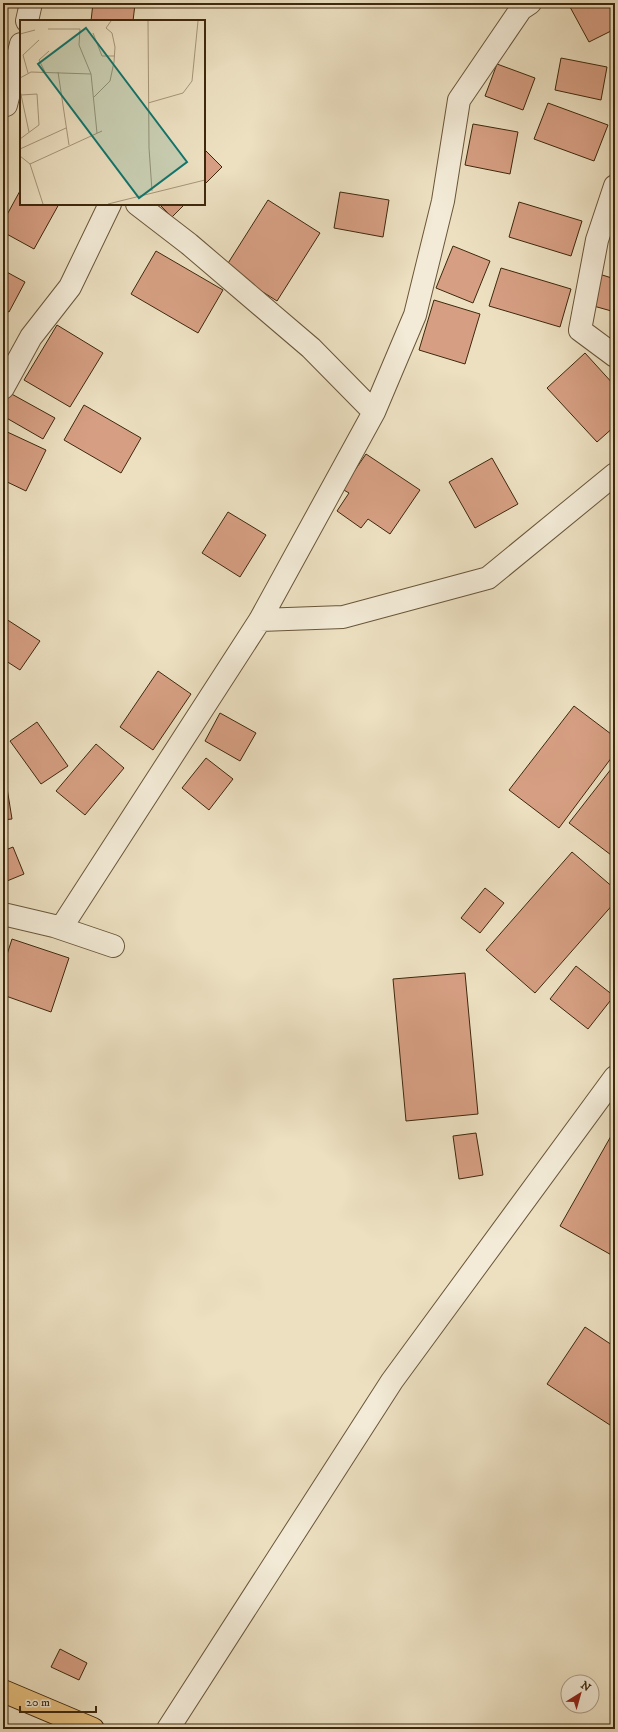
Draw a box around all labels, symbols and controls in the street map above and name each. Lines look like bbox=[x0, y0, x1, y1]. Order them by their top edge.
inset map bbox=[20, 20, 205, 205]
north arrow bbox=[560, 1674, 600, 1714]
text: N bbox=[578, 1679, 593, 1695]
scale bar bbox=[20, 1688, 96, 1714]
text: 20 m bbox=[26, 1695, 50, 1710]

